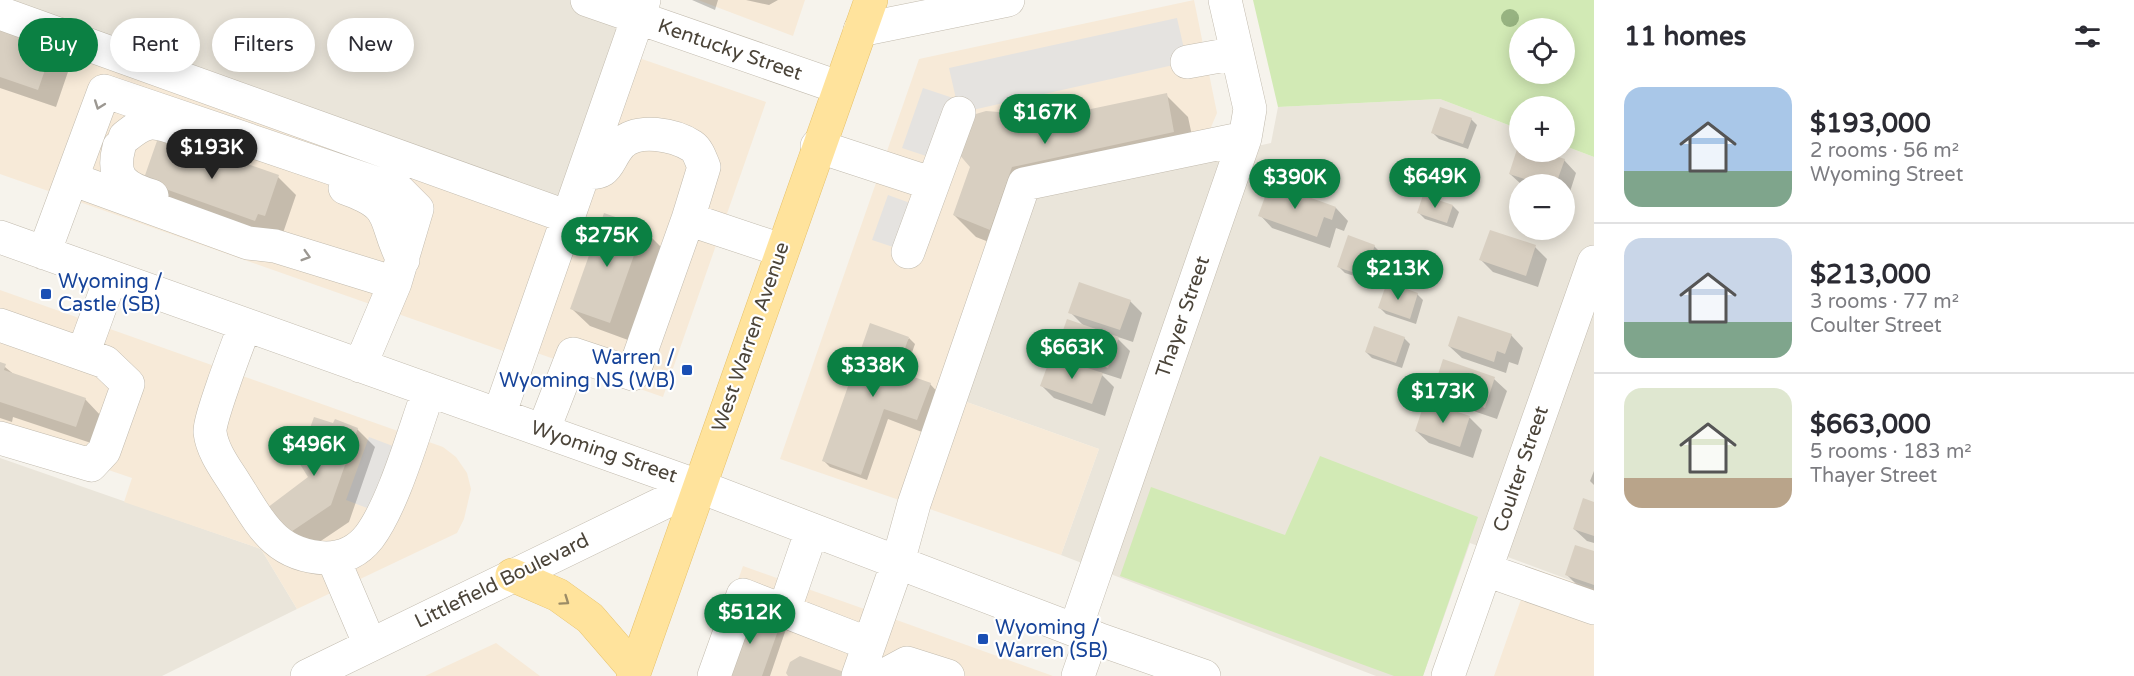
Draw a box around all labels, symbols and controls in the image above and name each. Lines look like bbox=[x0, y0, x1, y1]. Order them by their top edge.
street label: Kentucky Street bbox=[655, 14, 806, 86]
chip: Buy bbox=[18, 18, 98, 72]
chip: Rent bbox=[110, 18, 200, 72]
chip: Filters bbox=[212, 18, 315, 72]
chip: New bbox=[327, 18, 414, 72]
map controls bbox=[1509, 18, 1575, 240]
button: locate bbox=[1509, 18, 1575, 84]
icon: filters bbox=[2071, 20, 2104, 53]
text: 11 homes bbox=[1624, 21, 1746, 52]
pin: $167K bbox=[1003, 94, 1087, 145]
button: + bbox=[1509, 96, 1575, 162]
one-way arrow bbox=[93, 99, 106, 109]
text: $167K bbox=[1013, 101, 1077, 125]
text: $193,000 bbox=[1810, 108, 1931, 139]
icon: home bbox=[1672, 111, 1744, 183]
pin: $193K bbox=[170, 129, 254, 180]
text: $193K bbox=[180, 136, 244, 160]
text: 2 rooms · 56 m² bbox=[1810, 139, 1959, 163]
pin: $649K bbox=[1393, 158, 1477, 209]
pin: $390K bbox=[1253, 159, 1337, 210]
text: Wyoming Street bbox=[1810, 163, 1963, 187]
text: $649K bbox=[1403, 165, 1467, 189]
text: $390K bbox=[1263, 166, 1327, 190]
button: − bbox=[1509, 174, 1575, 240]
pin: $275K bbox=[565, 217, 649, 268]
text: $275K bbox=[575, 224, 639, 248]
street label: West Warren Avenue bbox=[707, 239, 795, 435]
one-way arrow bbox=[300, 248, 311, 261]
pin: $213K bbox=[1356, 250, 1440, 301]
street label: Thayer Street bbox=[1151, 253, 1215, 381]
text: $213K bbox=[1366, 257, 1430, 281]
text: $213,000 bbox=[1810, 259, 1931, 290]
icon: home bbox=[1672, 262, 1744, 334]
place label: Wyoming / Castle (SB) bbox=[58, 270, 163, 317]
marker: Wyoming / Castle (SB) bbox=[39, 287, 53, 301]
text: 3 rooms · 77 m² bbox=[1810, 290, 1959, 314]
text: Coulter Street bbox=[1810, 314, 1942, 338]
pin: $663K bbox=[1030, 329, 1114, 380]
text: $663K bbox=[1040, 336, 1104, 360]
place label: Warren / Wyoming NS (WB) bbox=[499, 346, 675, 393]
pin: $338K bbox=[831, 347, 915, 398]
text: $338K bbox=[841, 354, 905, 378]
marker: Warren / Wyoming NS (WB) bbox=[680, 363, 694, 377]
pin: $173K bbox=[1401, 373, 1485, 424]
text: $173K bbox=[1411, 380, 1475, 404]
street label: Coulter Street bbox=[1488, 402, 1554, 535]
text: $663,000 bbox=[1810, 409, 1931, 440]
icon: home bbox=[1672, 412, 1744, 484]
street label: Wyoming Street bbox=[528, 416, 681, 488]
pin: $496K bbox=[272, 426, 356, 477]
text: $496K bbox=[282, 433, 346, 457]
text: 5 rooms · 183 m² bbox=[1810, 440, 1972, 464]
text: Thayer Street bbox=[1810, 464, 1937, 488]
street label: Littlefield Boulevard bbox=[411, 528, 593, 634]
one-way arrow bbox=[558, 594, 569, 605]
pin: $512K bbox=[708, 594, 792, 645]
text: $512K bbox=[718, 601, 782, 625]
place label: Wyoming / Warren (SB) bbox=[995, 616, 1108, 663]
marker: Wyoming / Warren (SB) bbox=[976, 632, 990, 646]

